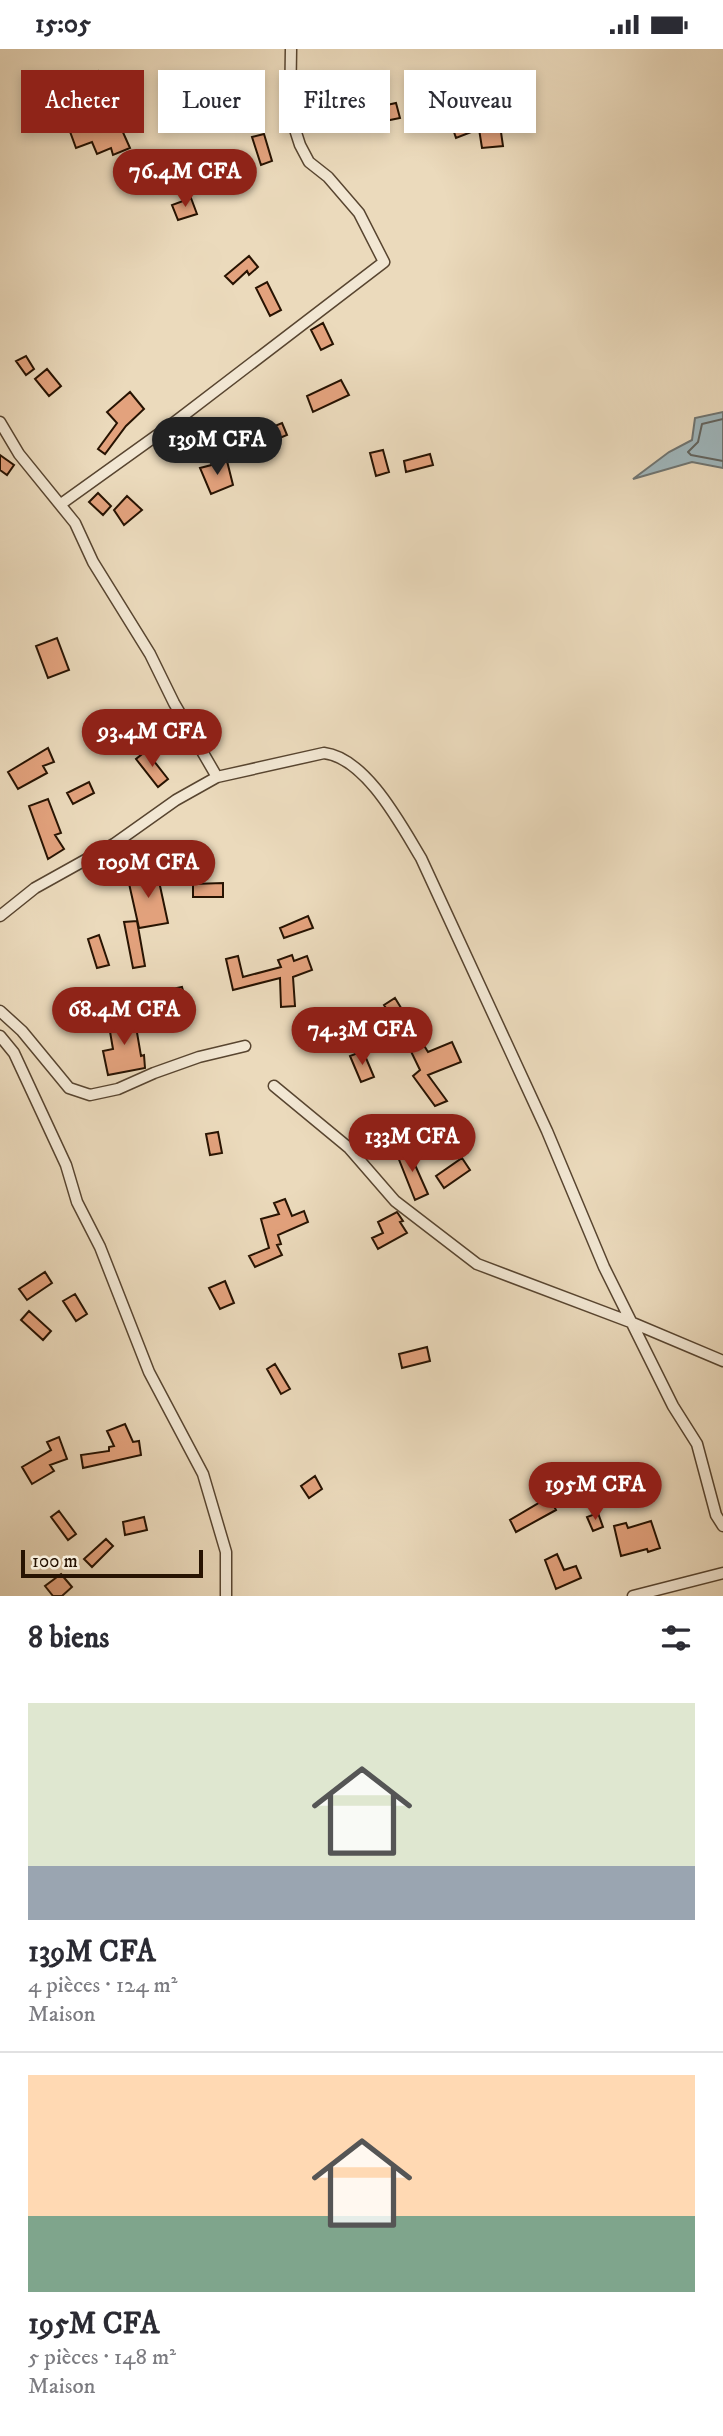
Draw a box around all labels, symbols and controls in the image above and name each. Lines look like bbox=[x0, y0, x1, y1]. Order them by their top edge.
text: 15:05 bbox=[35, 8, 91, 41]
chip: Acheter bbox=[21, 70, 144, 133]
chip: Louer bbox=[158, 70, 265, 133]
chip: Filtres bbox=[279, 70, 390, 133]
chip: Nouveau bbox=[404, 70, 536, 133]
pin: 76.4M CFA bbox=[105, 149, 265, 209]
text: 76.4M CFA bbox=[129, 157, 241, 186]
pin: 139M CFA bbox=[145, 417, 289, 477]
text: 139M CFA bbox=[168, 425, 266, 454]
pin: 93.4M CFA bbox=[72, 709, 232, 769]
text: 93.4M CFA bbox=[98, 717, 206, 746]
pin: 109M CFA bbox=[76, 841, 220, 900]
text: 109M CFA bbox=[97, 848, 199, 877]
pin: 68.4M CFA bbox=[44, 988, 204, 1047]
text: 68.4M CFA bbox=[68, 995, 180, 1024]
pin: 74.3M CFA bbox=[282, 1007, 442, 1067]
text: 74.3M CFA bbox=[308, 1015, 416, 1044]
pin: 133M CFA bbox=[340, 1115, 484, 1174]
text: 133M CFA bbox=[365, 1122, 459, 1151]
pin: 195M CFA bbox=[523, 1463, 667, 1522]
text: 195M CFA bbox=[545, 1470, 645, 1499]
scale bar bbox=[21, 1547, 203, 1579]
text: 100 m bbox=[32, 1550, 78, 1573]
icon: filters bbox=[657, 1619, 695, 1657]
text: 8 biens bbox=[28, 1620, 109, 1657]
icon: home bbox=[299, 1748, 425, 1874]
text: 139M CFA bbox=[28, 1934, 156, 1971]
text: 4 pièces · 124 m² bbox=[28, 1971, 178, 2000]
text: Maison bbox=[28, 2000, 96, 2029]
icon: home bbox=[299, 2120, 425, 2246]
text: 195M CFA bbox=[28, 2306, 159, 2343]
text: 5 pièces · 148 m² bbox=[28, 2343, 176, 2372]
text: Maison bbox=[28, 2372, 96, 2401]

